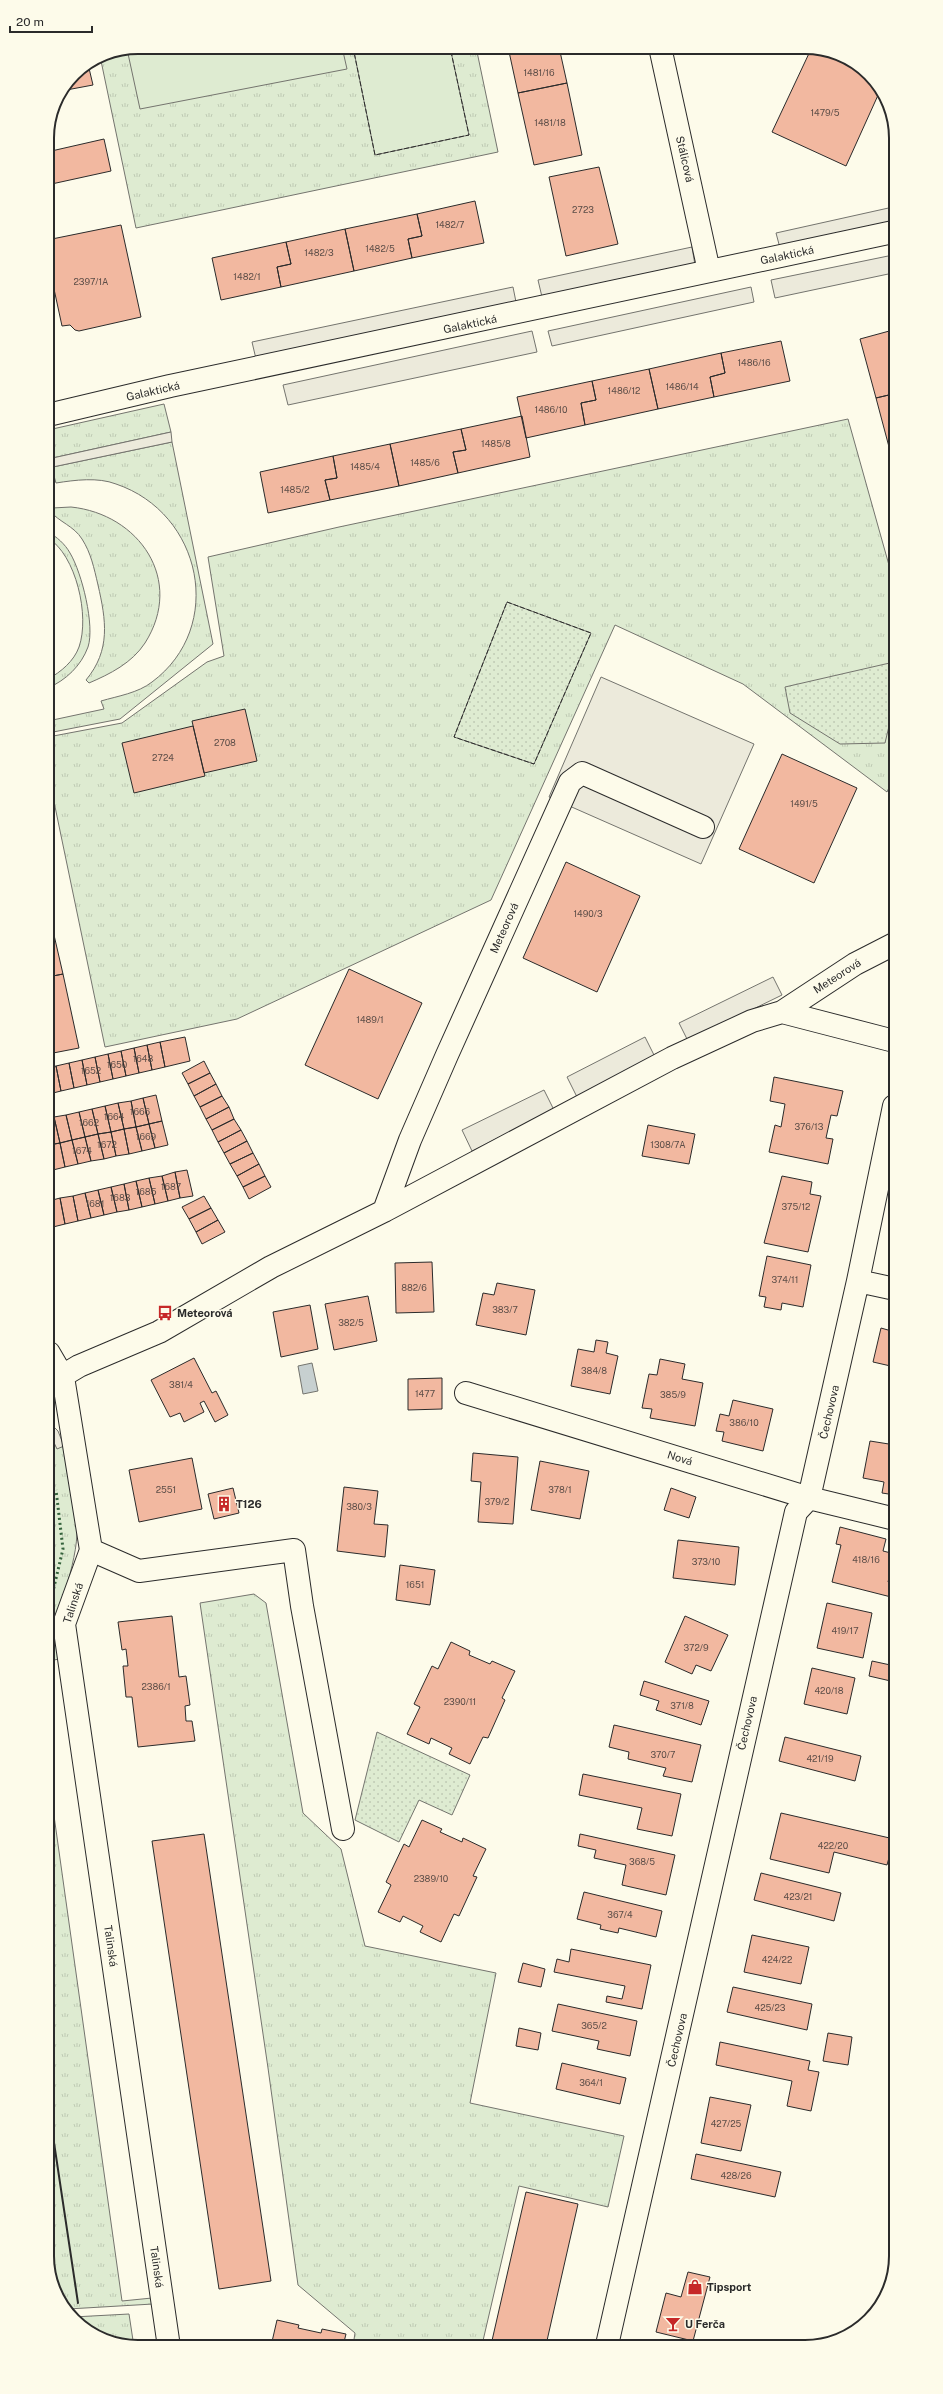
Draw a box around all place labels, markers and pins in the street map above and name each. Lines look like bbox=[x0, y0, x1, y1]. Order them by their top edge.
bus stop icon: Meteorová bbox=[156, 1304, 174, 1322]
place label: Meteorová bbox=[177, 1307, 233, 1319]
building icon: T126 bbox=[215, 1495, 233, 1513]
place label: T126 bbox=[236, 1498, 262, 1510]
shop icon: Tipsport bbox=[686, 2278, 704, 2296]
place label: Tipsport bbox=[707, 2281, 752, 2293]
bar icon: U Ferča bbox=[664, 2315, 682, 2333]
place label: U Ferča bbox=[685, 2318, 725, 2330]

